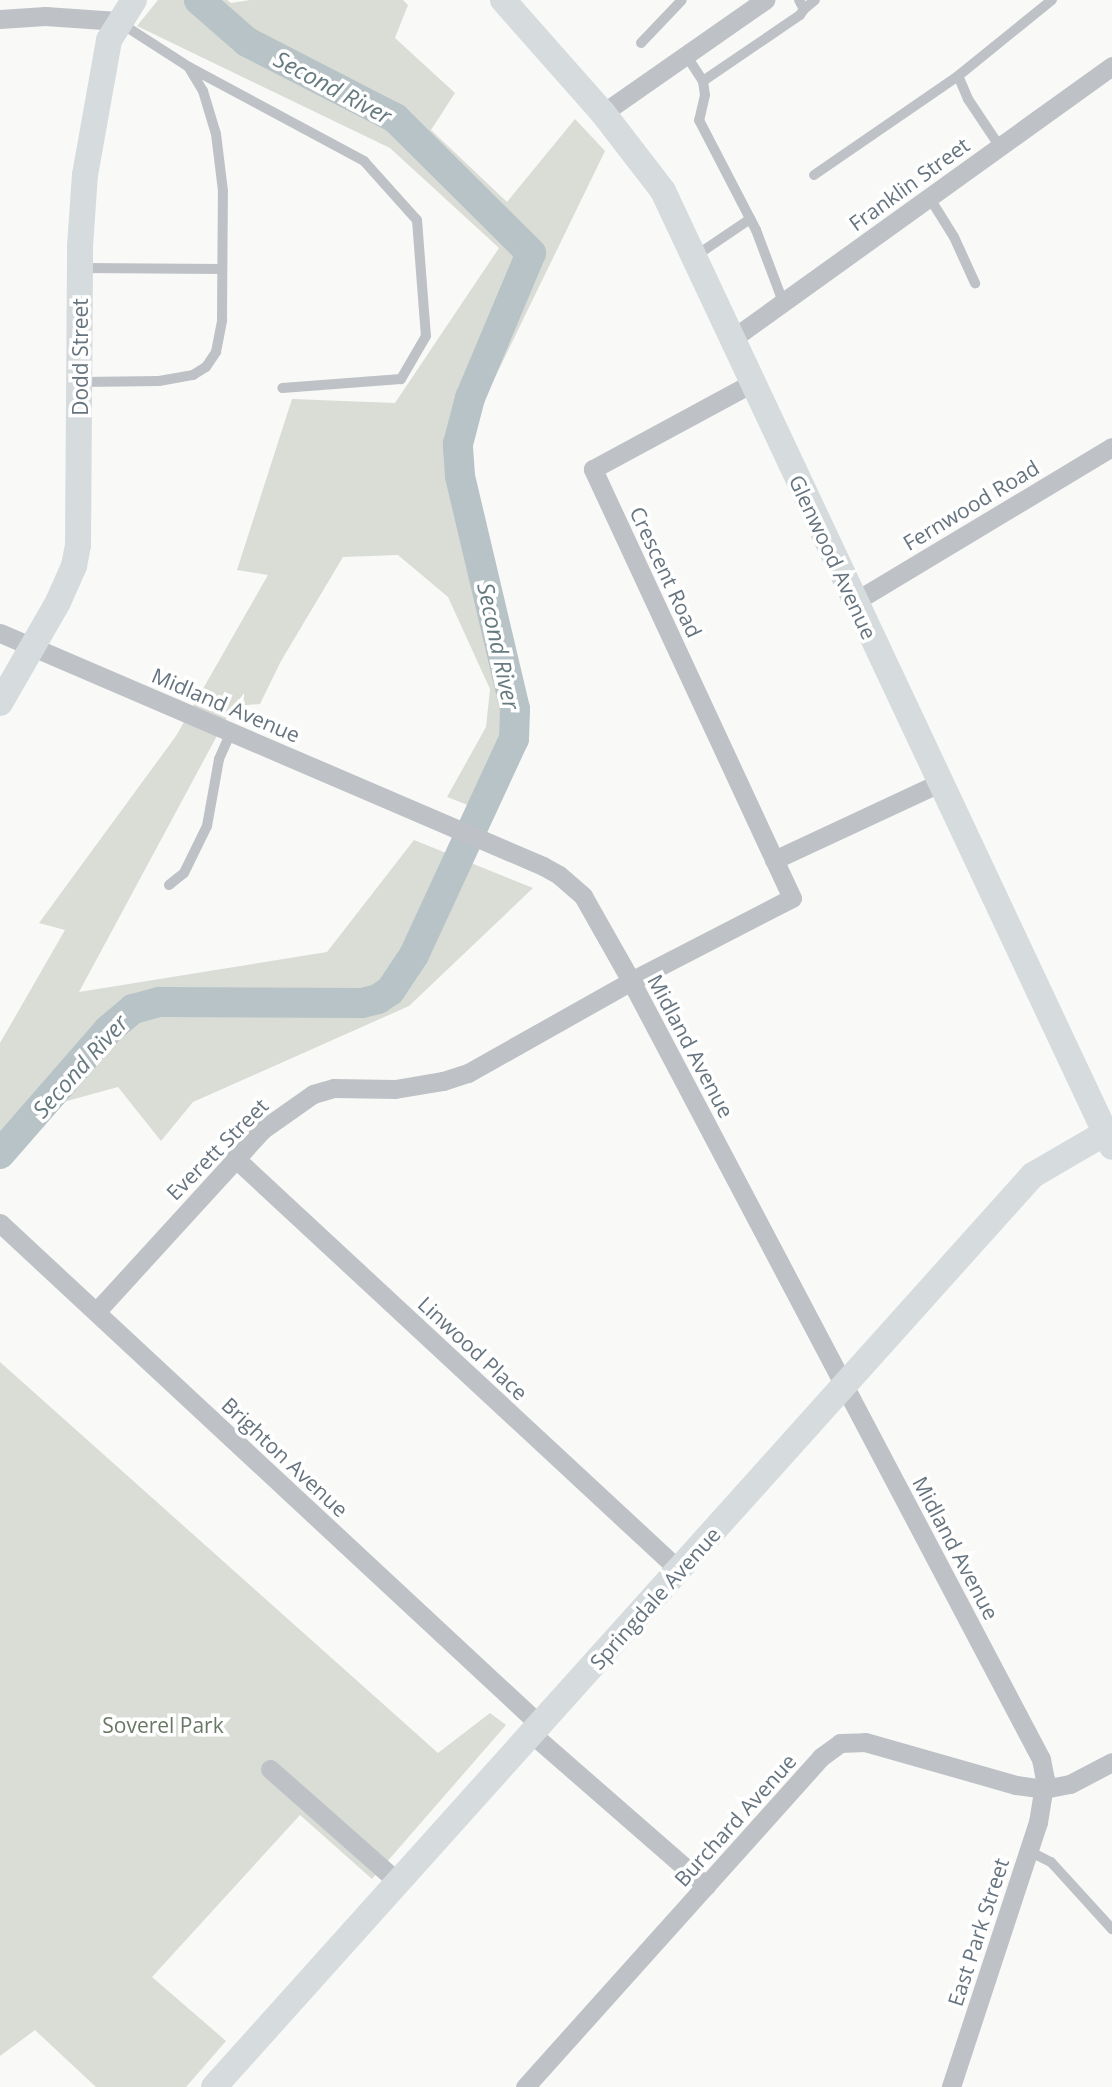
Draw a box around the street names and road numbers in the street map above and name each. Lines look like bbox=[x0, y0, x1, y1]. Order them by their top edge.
street label: Franklin Street bbox=[844, 132, 974, 236]
street label: Dodd Street bbox=[67, 298, 93, 416]
street label: Fernwood Road bbox=[898, 455, 1044, 555]
street label: Glenwood Avenue bbox=[784, 471, 882, 643]
street label: Crescent Road bbox=[625, 503, 707, 641]
street label: Midland Avenue bbox=[148, 662, 304, 748]
street label: Midland Avenue bbox=[643, 970, 739, 1122]
street label: Everett Street bbox=[161, 1093, 273, 1205]
street label: Linwood Place bbox=[413, 1291, 533, 1405]
street label: Brighton Avenue bbox=[217, 1392, 353, 1522]
street label: Midland Avenue bbox=[908, 1472, 1004, 1624]
street label: Springdale Avenue bbox=[585, 1522, 725, 1674]
street label: Burchard Avenue bbox=[669, 1749, 801, 1891]
street label: East Park Street bbox=[942, 1855, 1014, 2009]

